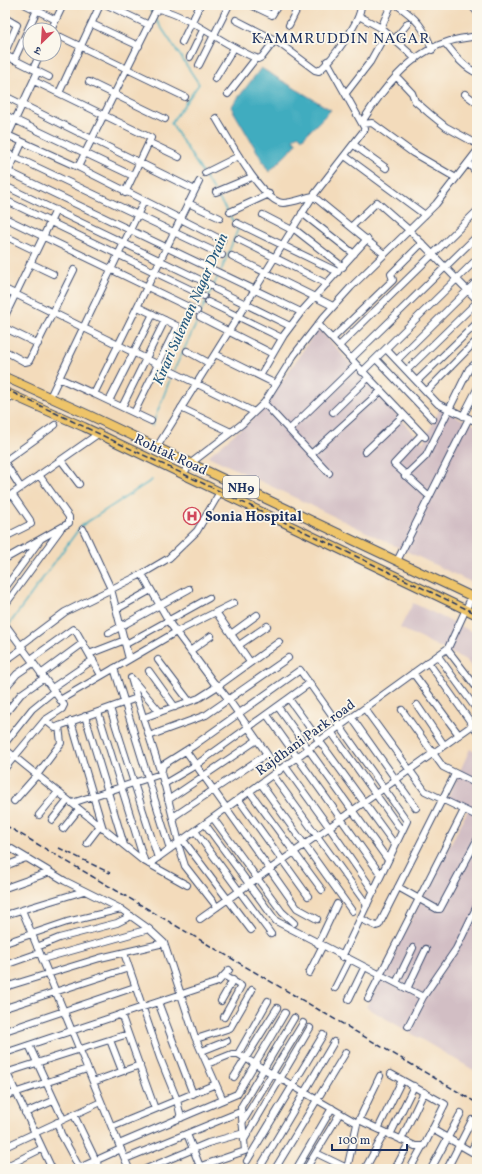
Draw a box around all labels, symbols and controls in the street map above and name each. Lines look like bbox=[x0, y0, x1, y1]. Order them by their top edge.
north arrow bbox=[22, 22, 62, 62]
district label: KAMMRUDDIN NAGAR bbox=[252, 29, 430, 50]
text: उ bbox=[31, 41, 45, 58]
water label: Kirari Suleman Nagar Drain bbox=[148, 230, 234, 389]
street label: Rohtak Road bbox=[131, 430, 210, 481]
road number: NH9 bbox=[223, 476, 259, 498]
hospital icon: Sonia Hospital bbox=[182, 506, 202, 526]
place label: Sonia Hospital bbox=[205, 508, 302, 527]
street label: Rajdhani Park road bbox=[252, 696, 360, 781]
scale bar bbox=[332, 1126, 407, 1152]
text: 100 m bbox=[338, 1133, 371, 1149]

